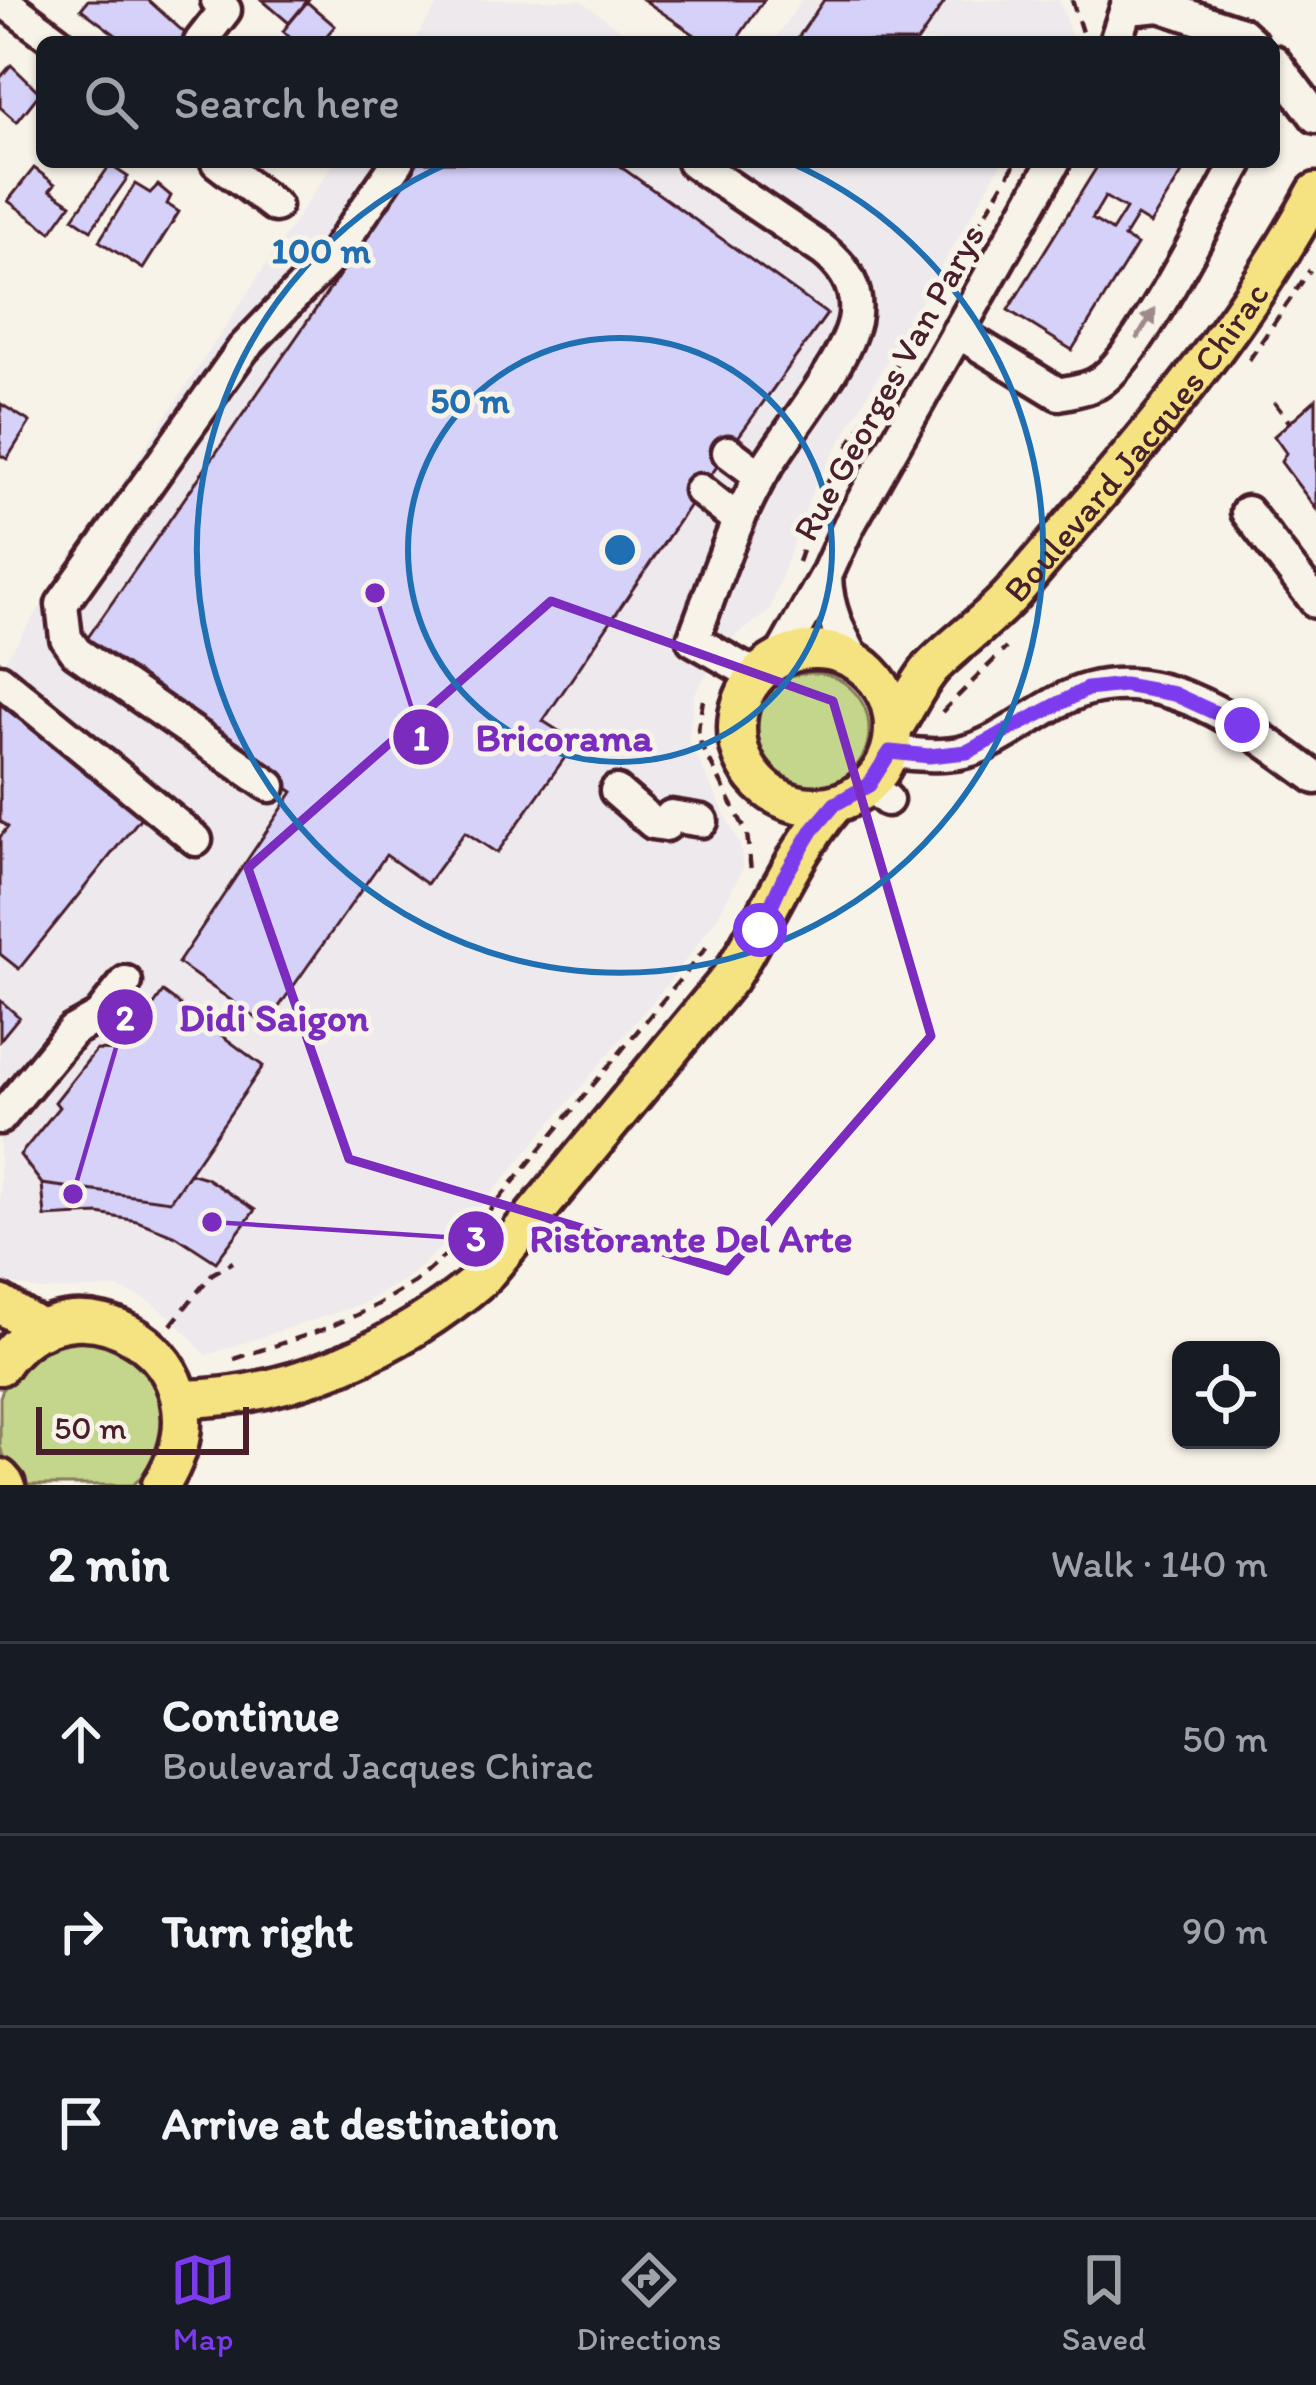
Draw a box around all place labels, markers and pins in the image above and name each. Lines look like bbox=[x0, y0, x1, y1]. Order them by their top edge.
centre of rings bbox=[599, 529, 641, 571]
callout: Bricorama bbox=[391, 700, 676, 775]
callout: Didi Saigon bbox=[95, 979, 392, 1054]
callout: Ristorante Del Arte bbox=[446, 1201, 877, 1276]

